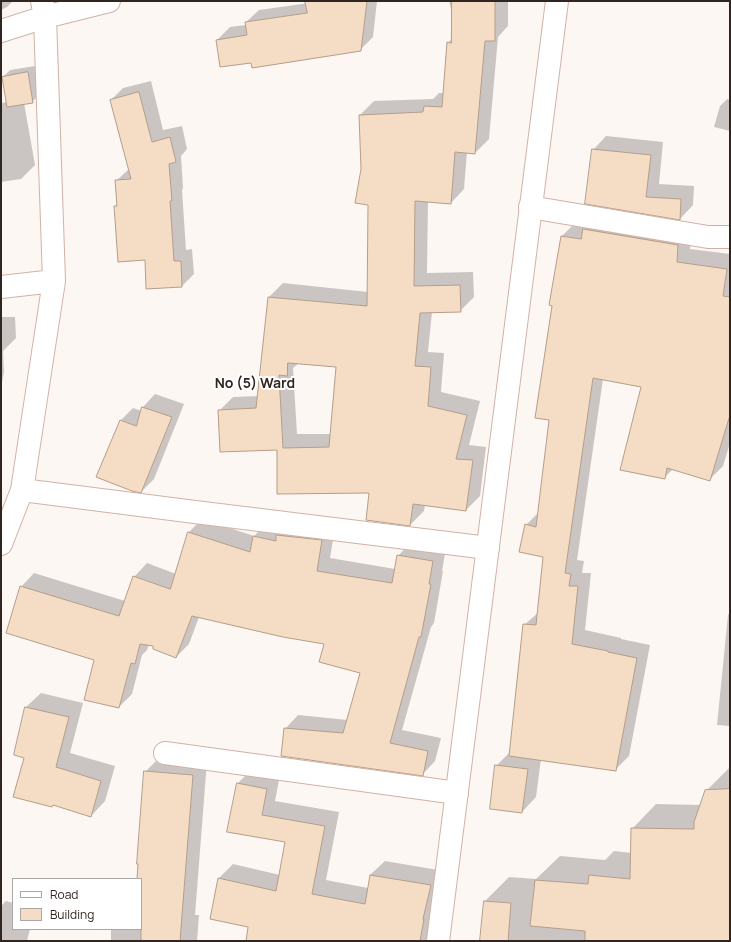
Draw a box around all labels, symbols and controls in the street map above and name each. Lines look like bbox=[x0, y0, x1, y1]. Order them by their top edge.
district label: No (5) Ward bbox=[215, 376, 295, 392]
legend bbox=[12, 878, 142, 930]
text: Road bbox=[50, 886, 78, 903]
text: Building bbox=[50, 906, 94, 923]

